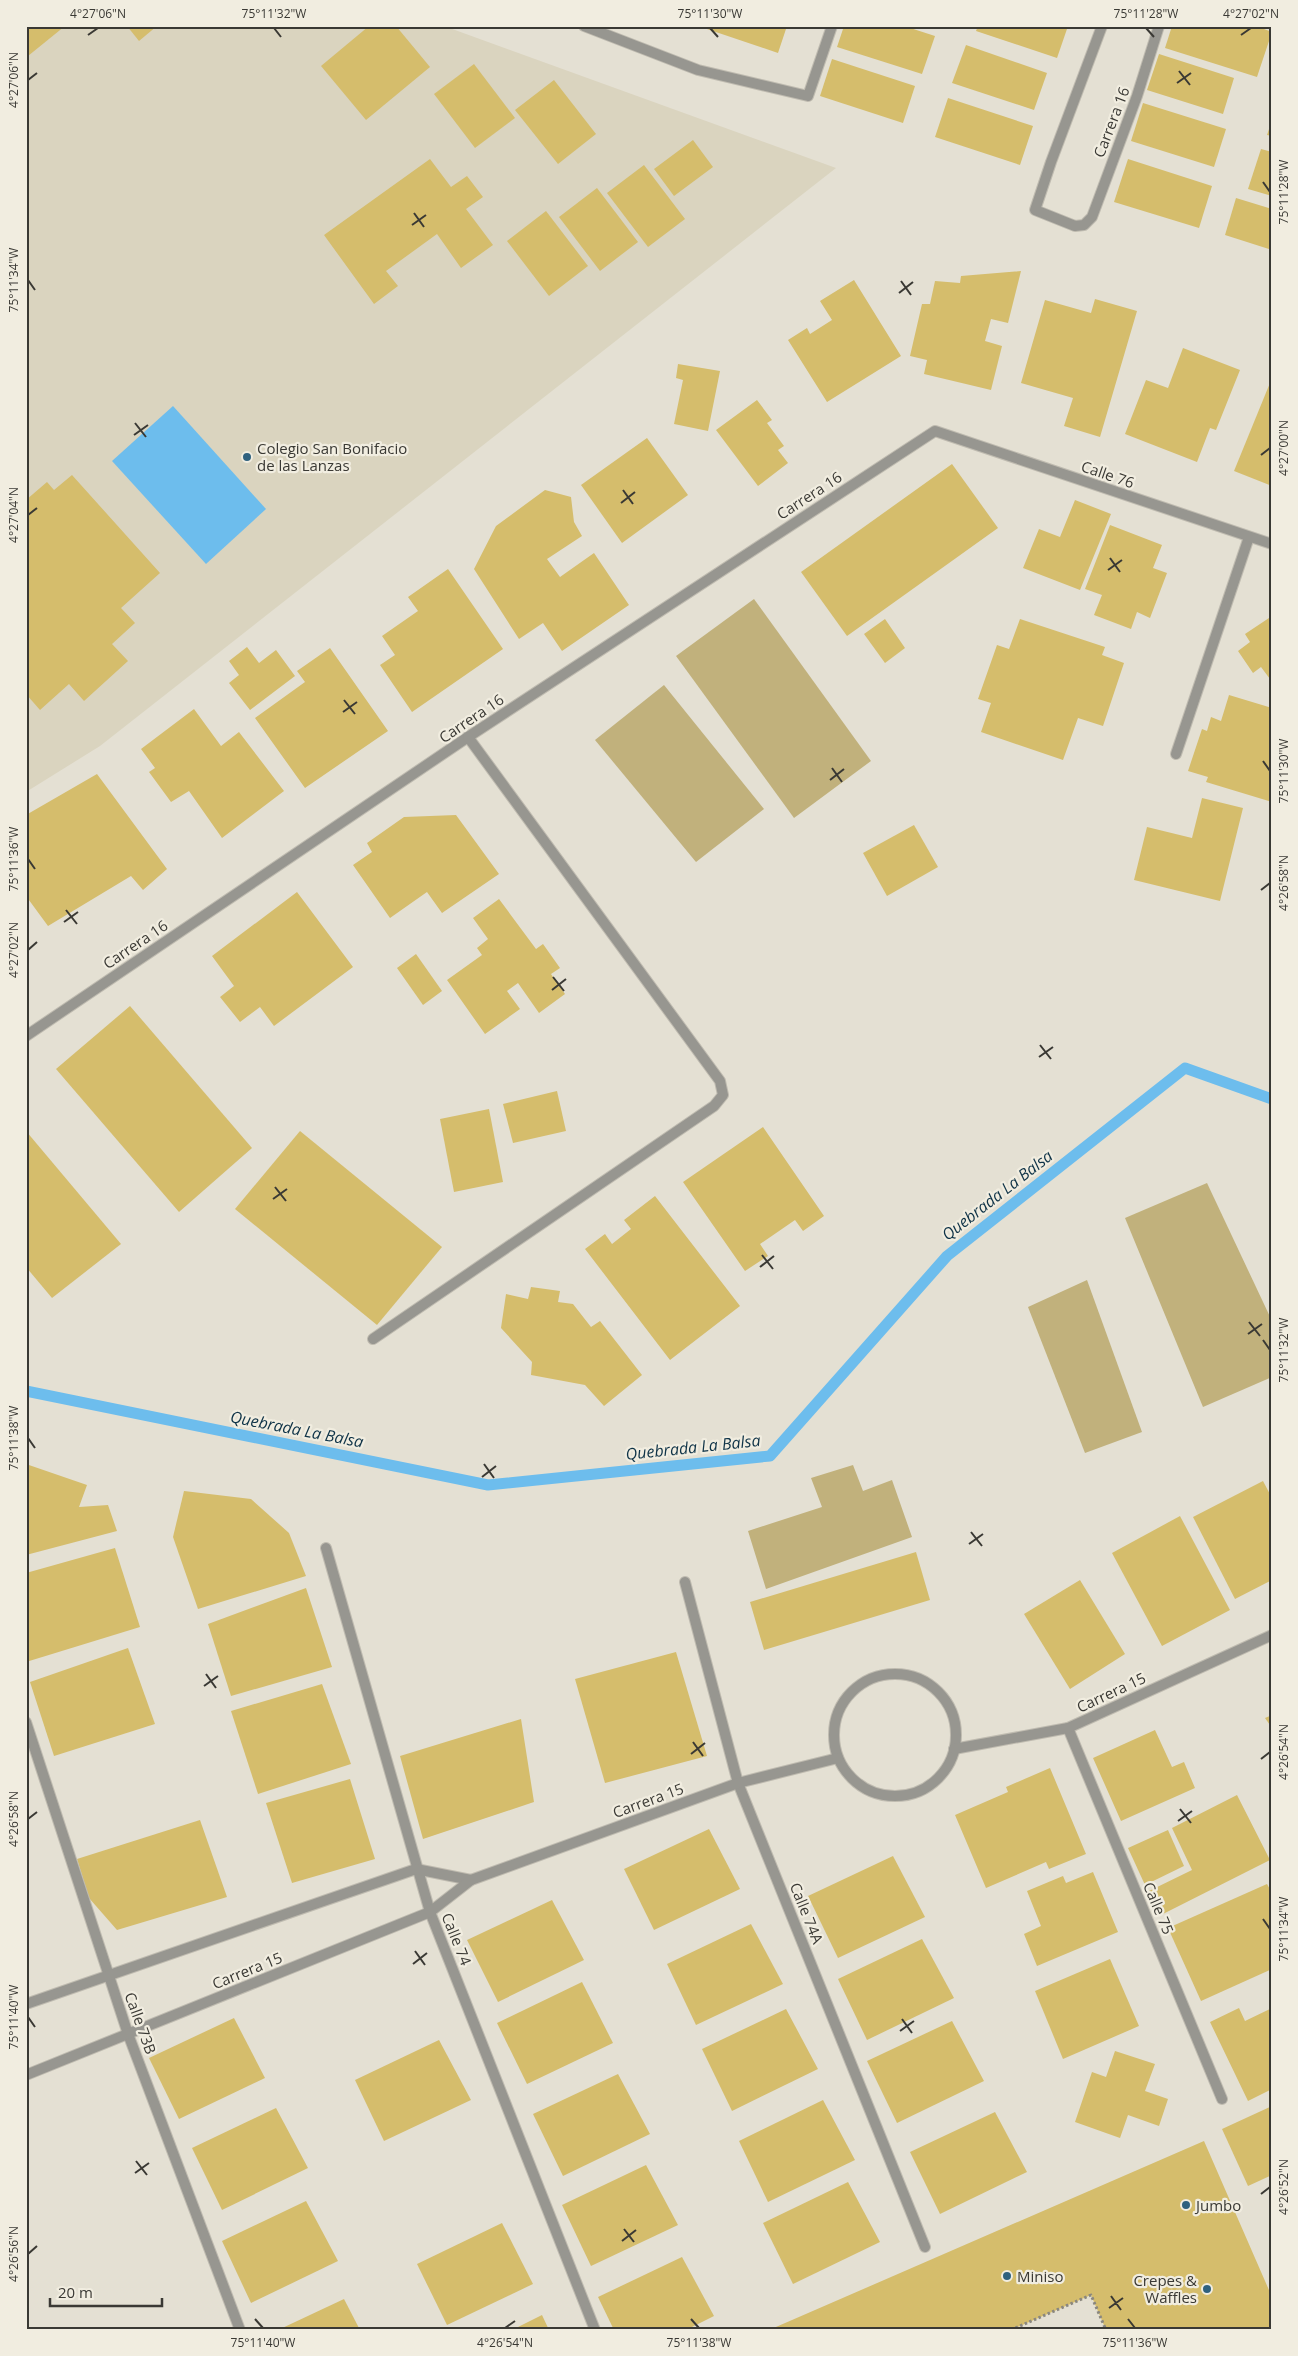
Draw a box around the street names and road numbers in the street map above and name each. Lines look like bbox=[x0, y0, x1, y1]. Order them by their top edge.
street label: Carrera 16 bbox=[1088, 84, 1134, 160]
street label: Calle 76 bbox=[1079, 456, 1137, 492]
street label: Carrera 16 bbox=[773, 466, 845, 524]
street label: Carrera 16 bbox=[435, 689, 507, 747]
street label: Carrera 16 bbox=[99, 915, 171, 973]
street label: Carrera 15 bbox=[1073, 1667, 1149, 1717]
street label: Carrera 15 bbox=[610, 1778, 686, 1822]
street label: Calle 74A bbox=[786, 1879, 829, 1947]
street label: Calle 75 bbox=[1139, 1879, 1179, 1937]
street label: Calle 74 bbox=[437, 1910, 477, 1969]
street label: Carrera 15 bbox=[209, 1947, 285, 1993]
street label: Calle 73B bbox=[121, 1989, 161, 2057]

